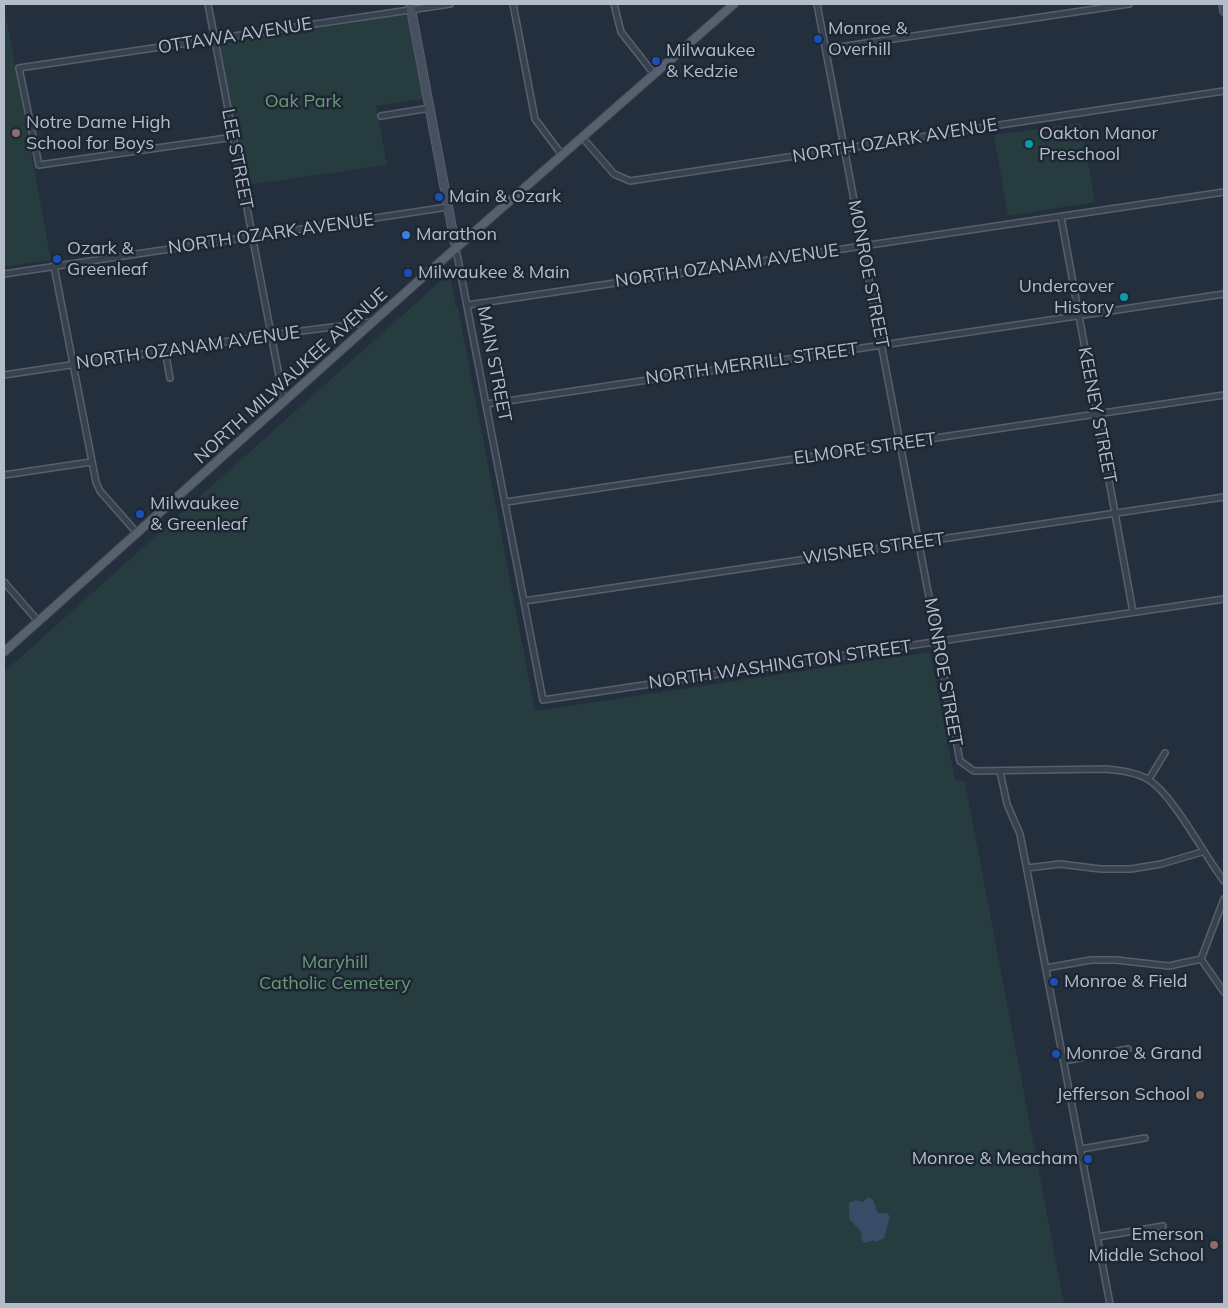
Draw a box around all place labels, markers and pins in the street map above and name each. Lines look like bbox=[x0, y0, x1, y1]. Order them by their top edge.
place label: Monroe & Overhill bbox=[828, 18, 908, 60]
marker: Monroe & Overhill bbox=[812, 33, 824, 45]
place label: Milwaukee & Kedzie bbox=[666, 40, 755, 82]
marker: Milwaukee & Kedzie bbox=[650, 55, 662, 67]
place label: Notre Dame High School for Boys bbox=[26, 112, 171, 154]
place label: Oakton Manor Preschool bbox=[1039, 123, 1158, 166]
marker: Notre Dame High School for Boys bbox=[10, 127, 22, 139]
marker: Oakton Manor Preschool bbox=[1023, 138, 1035, 150]
place label: Main & Ozark bbox=[449, 186, 561, 208]
marker: Main & Ozark bbox=[433, 191, 445, 203]
place label: Marathon bbox=[416, 224, 497, 246]
marker: Marathon bbox=[400, 229, 412, 241]
place label: Ozark & Greenleaf bbox=[67, 238, 148, 280]
marker: Ozark & Greenleaf bbox=[51, 253, 63, 265]
place label: Milwaukee & Main bbox=[418, 262, 570, 284]
marker: Milwaukee & Main bbox=[402, 267, 414, 279]
place label: Undercover History bbox=[1019, 276, 1114, 318]
marker: Undercover History bbox=[1118, 291, 1130, 303]
place label: Milwaukee & Greenleaf bbox=[150, 493, 247, 536]
marker: Milwaukee & Greenleaf bbox=[134, 508, 146, 520]
place label: Monroe & Field bbox=[1064, 971, 1188, 993]
marker: Monroe & Field bbox=[1048, 976, 1060, 988]
place label: Monroe & Grand bbox=[1066, 1043, 1202, 1065]
marker: Monroe & Grand bbox=[1050, 1048, 1062, 1060]
place label: Jefferson School bbox=[1056, 1084, 1190, 1106]
marker: Jefferson School bbox=[1194, 1089, 1206, 1101]
place label: Monroe & Meacham bbox=[912, 1148, 1078, 1170]
marker: Monroe & Meacham bbox=[1082, 1153, 1094, 1165]
place label: Emerson Middle School bbox=[1088, 1224, 1204, 1266]
marker: Emerson Middle School bbox=[1208, 1239, 1220, 1251]

